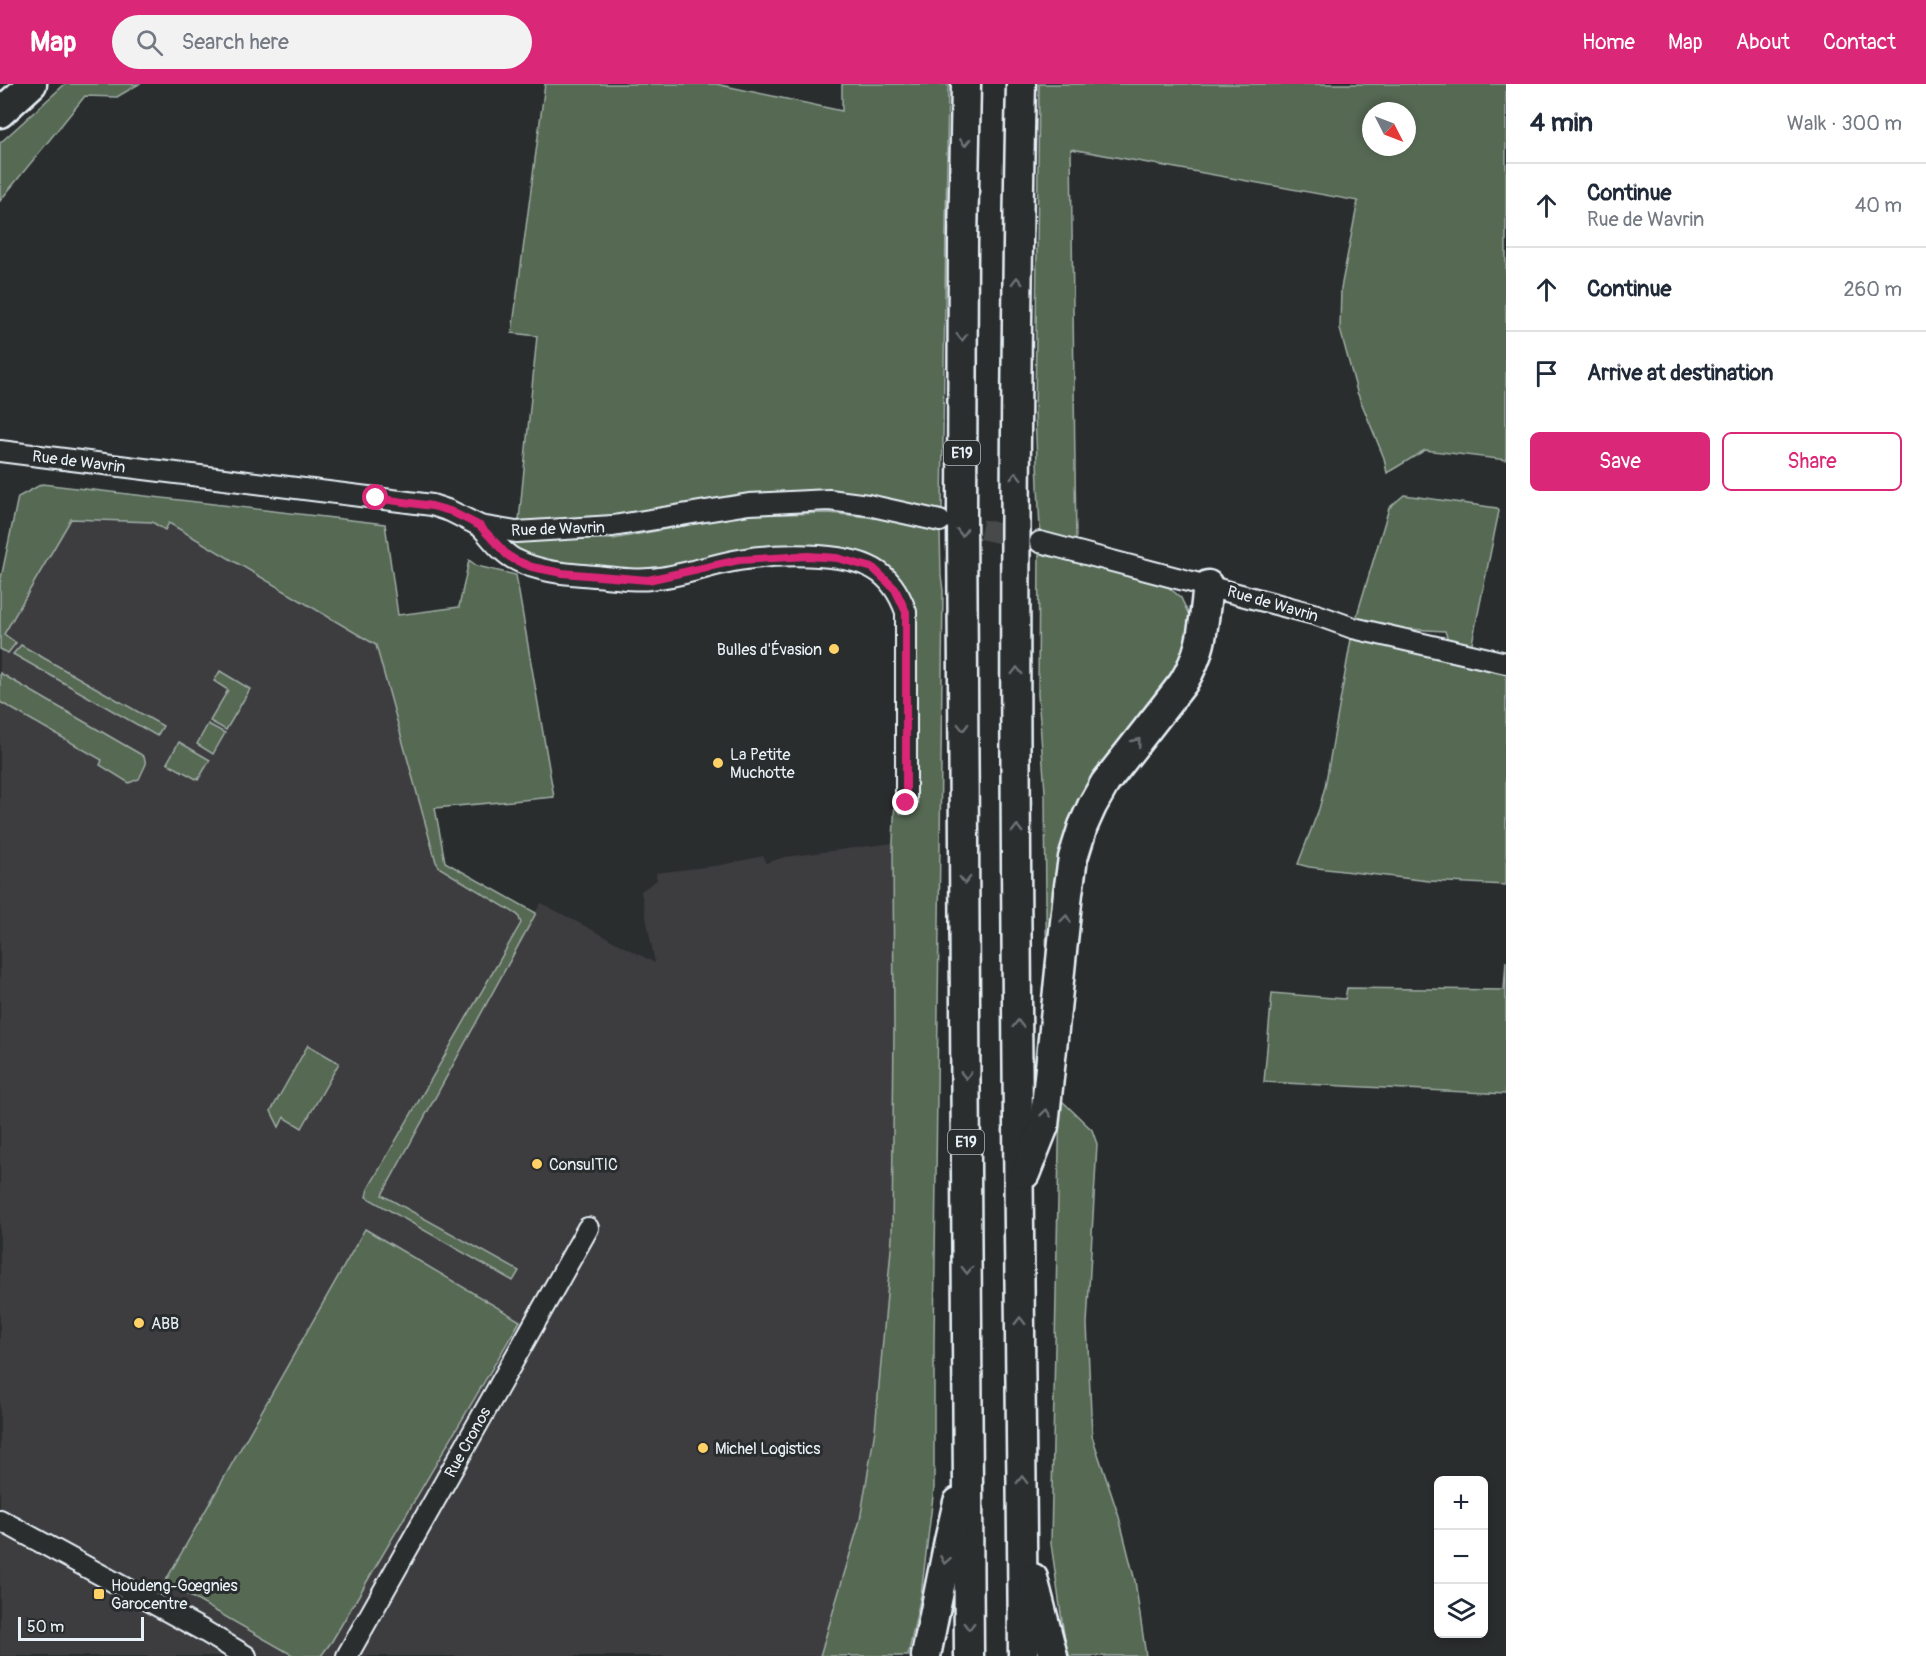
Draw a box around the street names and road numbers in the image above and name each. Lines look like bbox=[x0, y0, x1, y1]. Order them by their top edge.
road number: E19 bbox=[944, 441, 980, 465]
street label: Rue de Wavrin bbox=[31, 446, 127, 478]
street label: Rue de Wavrin bbox=[511, 517, 605, 541]
street label: Rue de Wavrin bbox=[1225, 581, 1321, 627]
road number: E19 bbox=[948, 1130, 984, 1154]
street label: Rue Cronos bbox=[440, 1404, 495, 1481]

